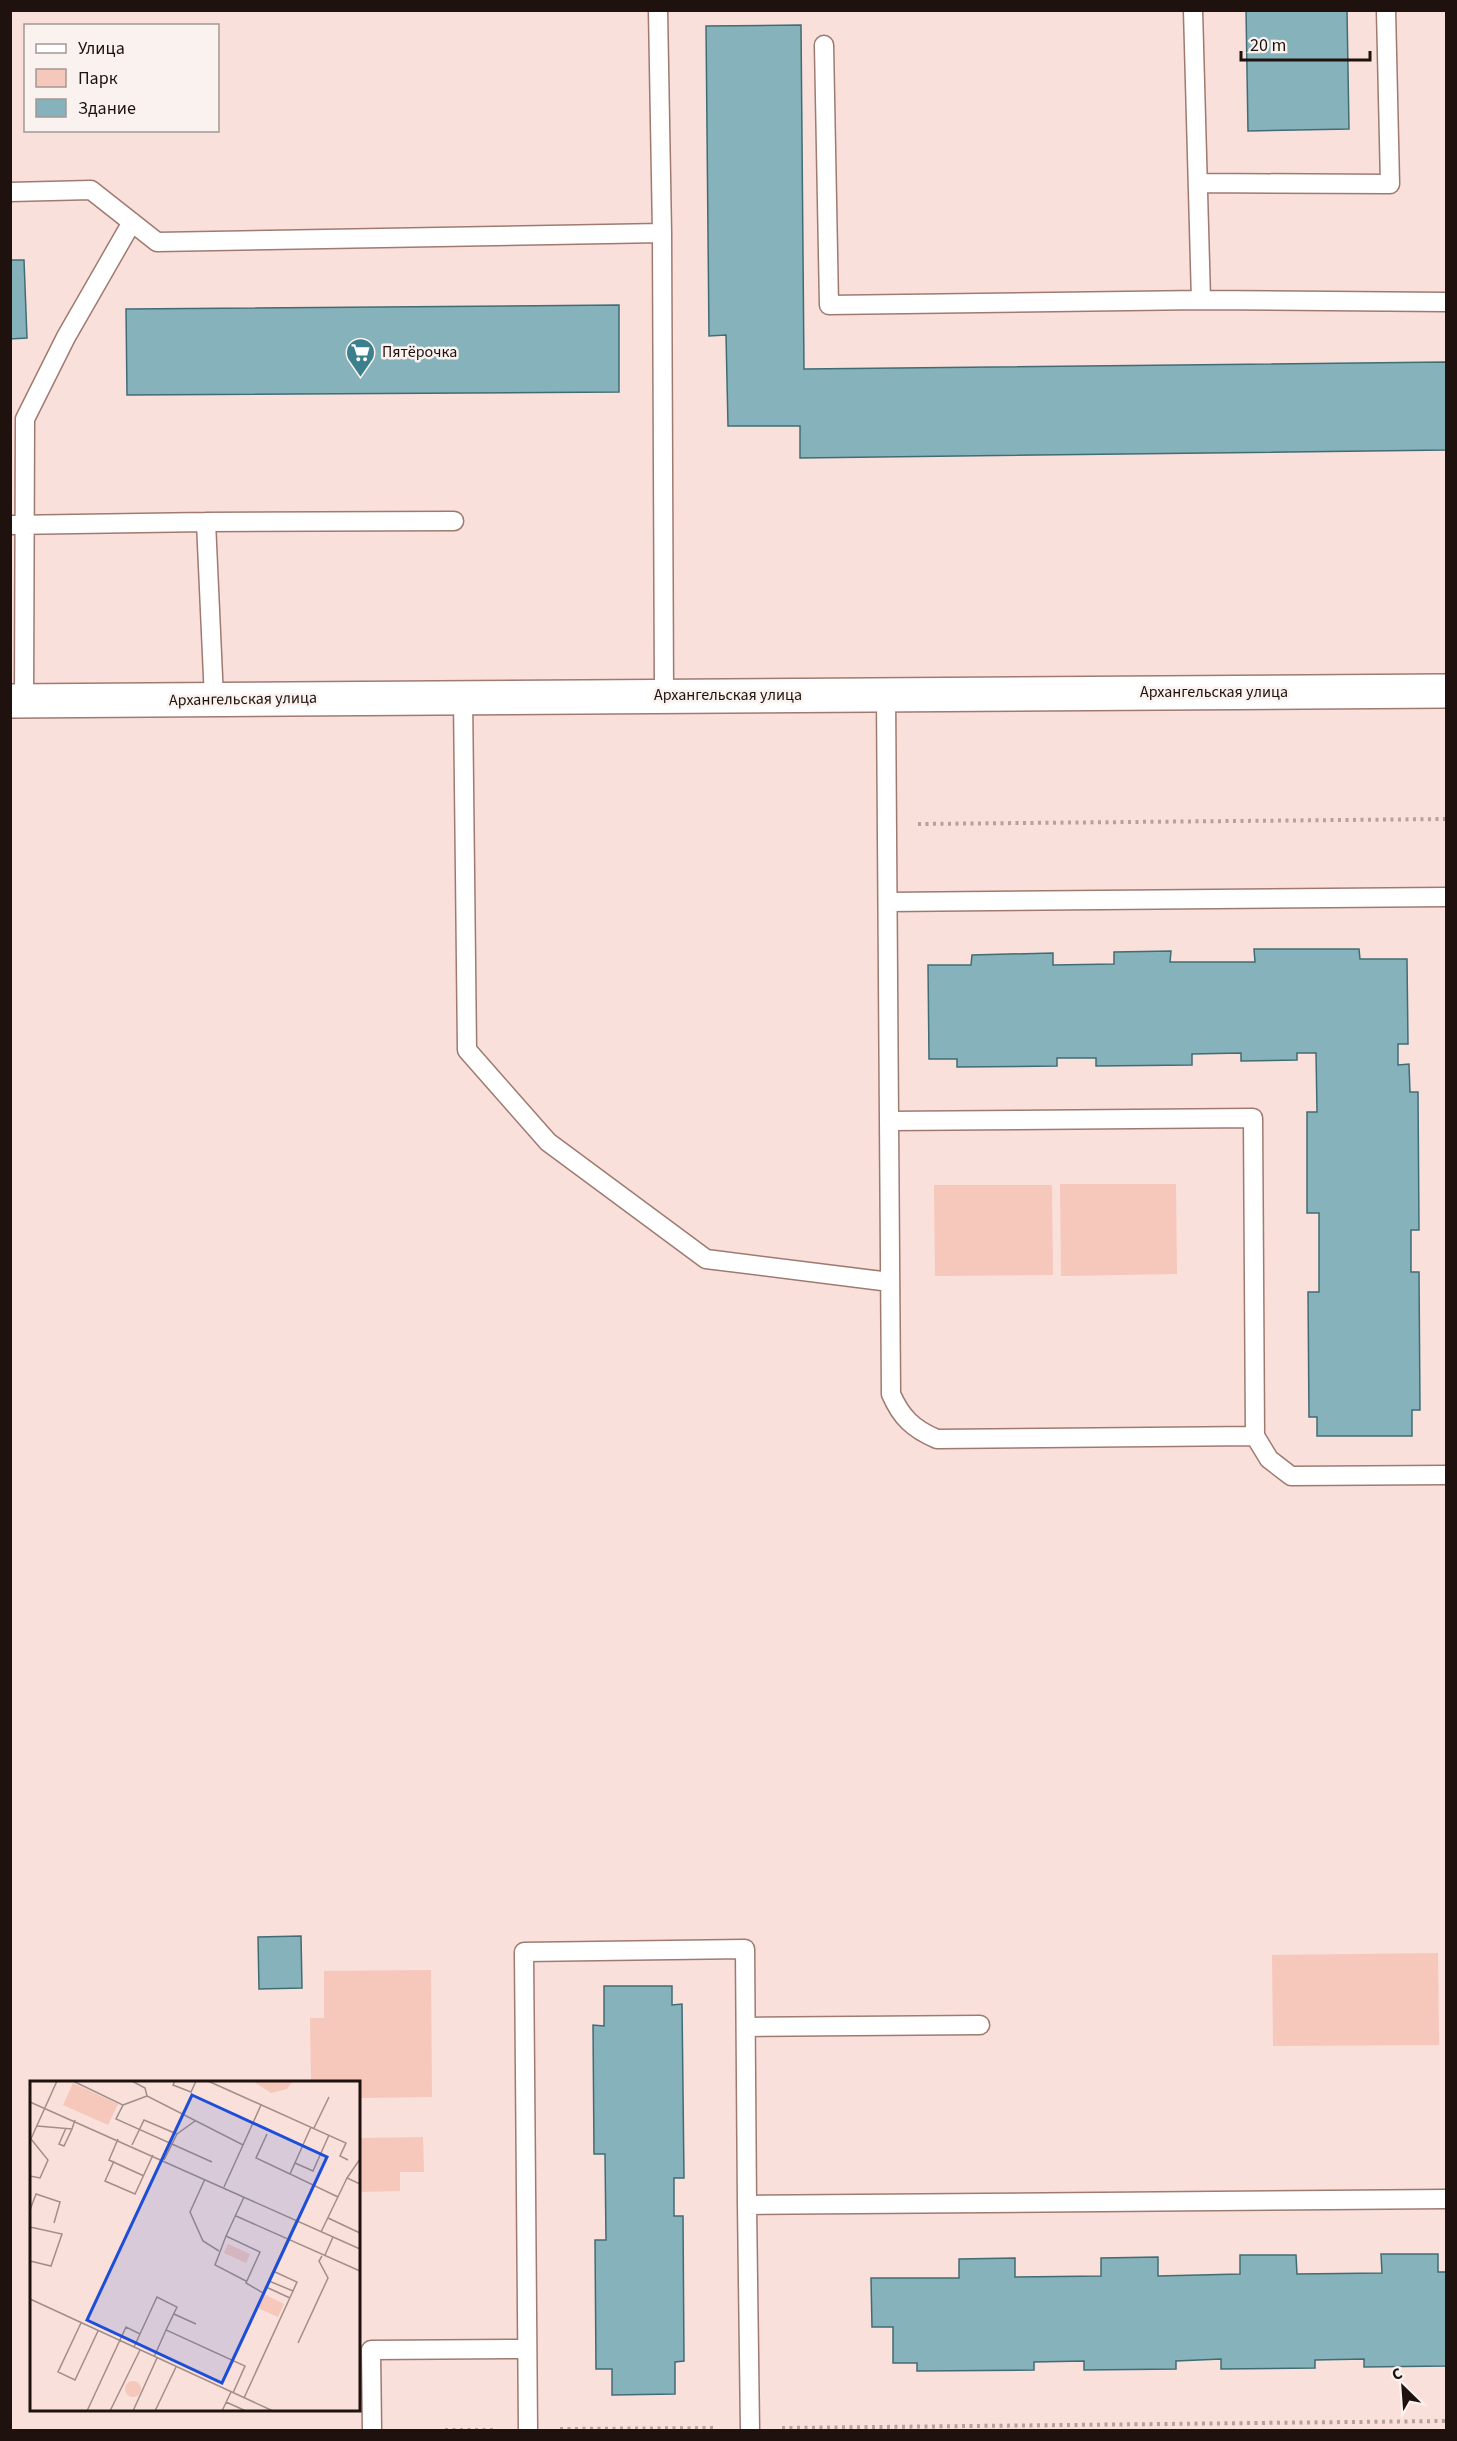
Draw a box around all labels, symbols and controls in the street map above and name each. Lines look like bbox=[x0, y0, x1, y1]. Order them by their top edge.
legend bbox=[24, 24, 219, 132]
scale bar bbox=[1241, 24, 1370, 62]
text: 20 m bbox=[1250, 33, 1286, 58]
text: Улица bbox=[78, 36, 125, 61]
text: Парк bbox=[78, 66, 118, 91]
text: Здание bbox=[78, 96, 136, 121]
supermarket icon: Пятёрочка bbox=[345, 336, 377, 378]
place label: Пятёрочка bbox=[382, 341, 457, 363]
street label: Архангельская улица bbox=[1140, 681, 1288, 703]
street label: Архангельская улица bbox=[654, 684, 802, 706]
street label: Архангельская улица bbox=[169, 687, 317, 711]
inset map bbox=[30, 2081, 360, 2411]
north arrow bbox=[1373, 2357, 1433, 2417]
text: С bbox=[1388, 2362, 1406, 2386]

